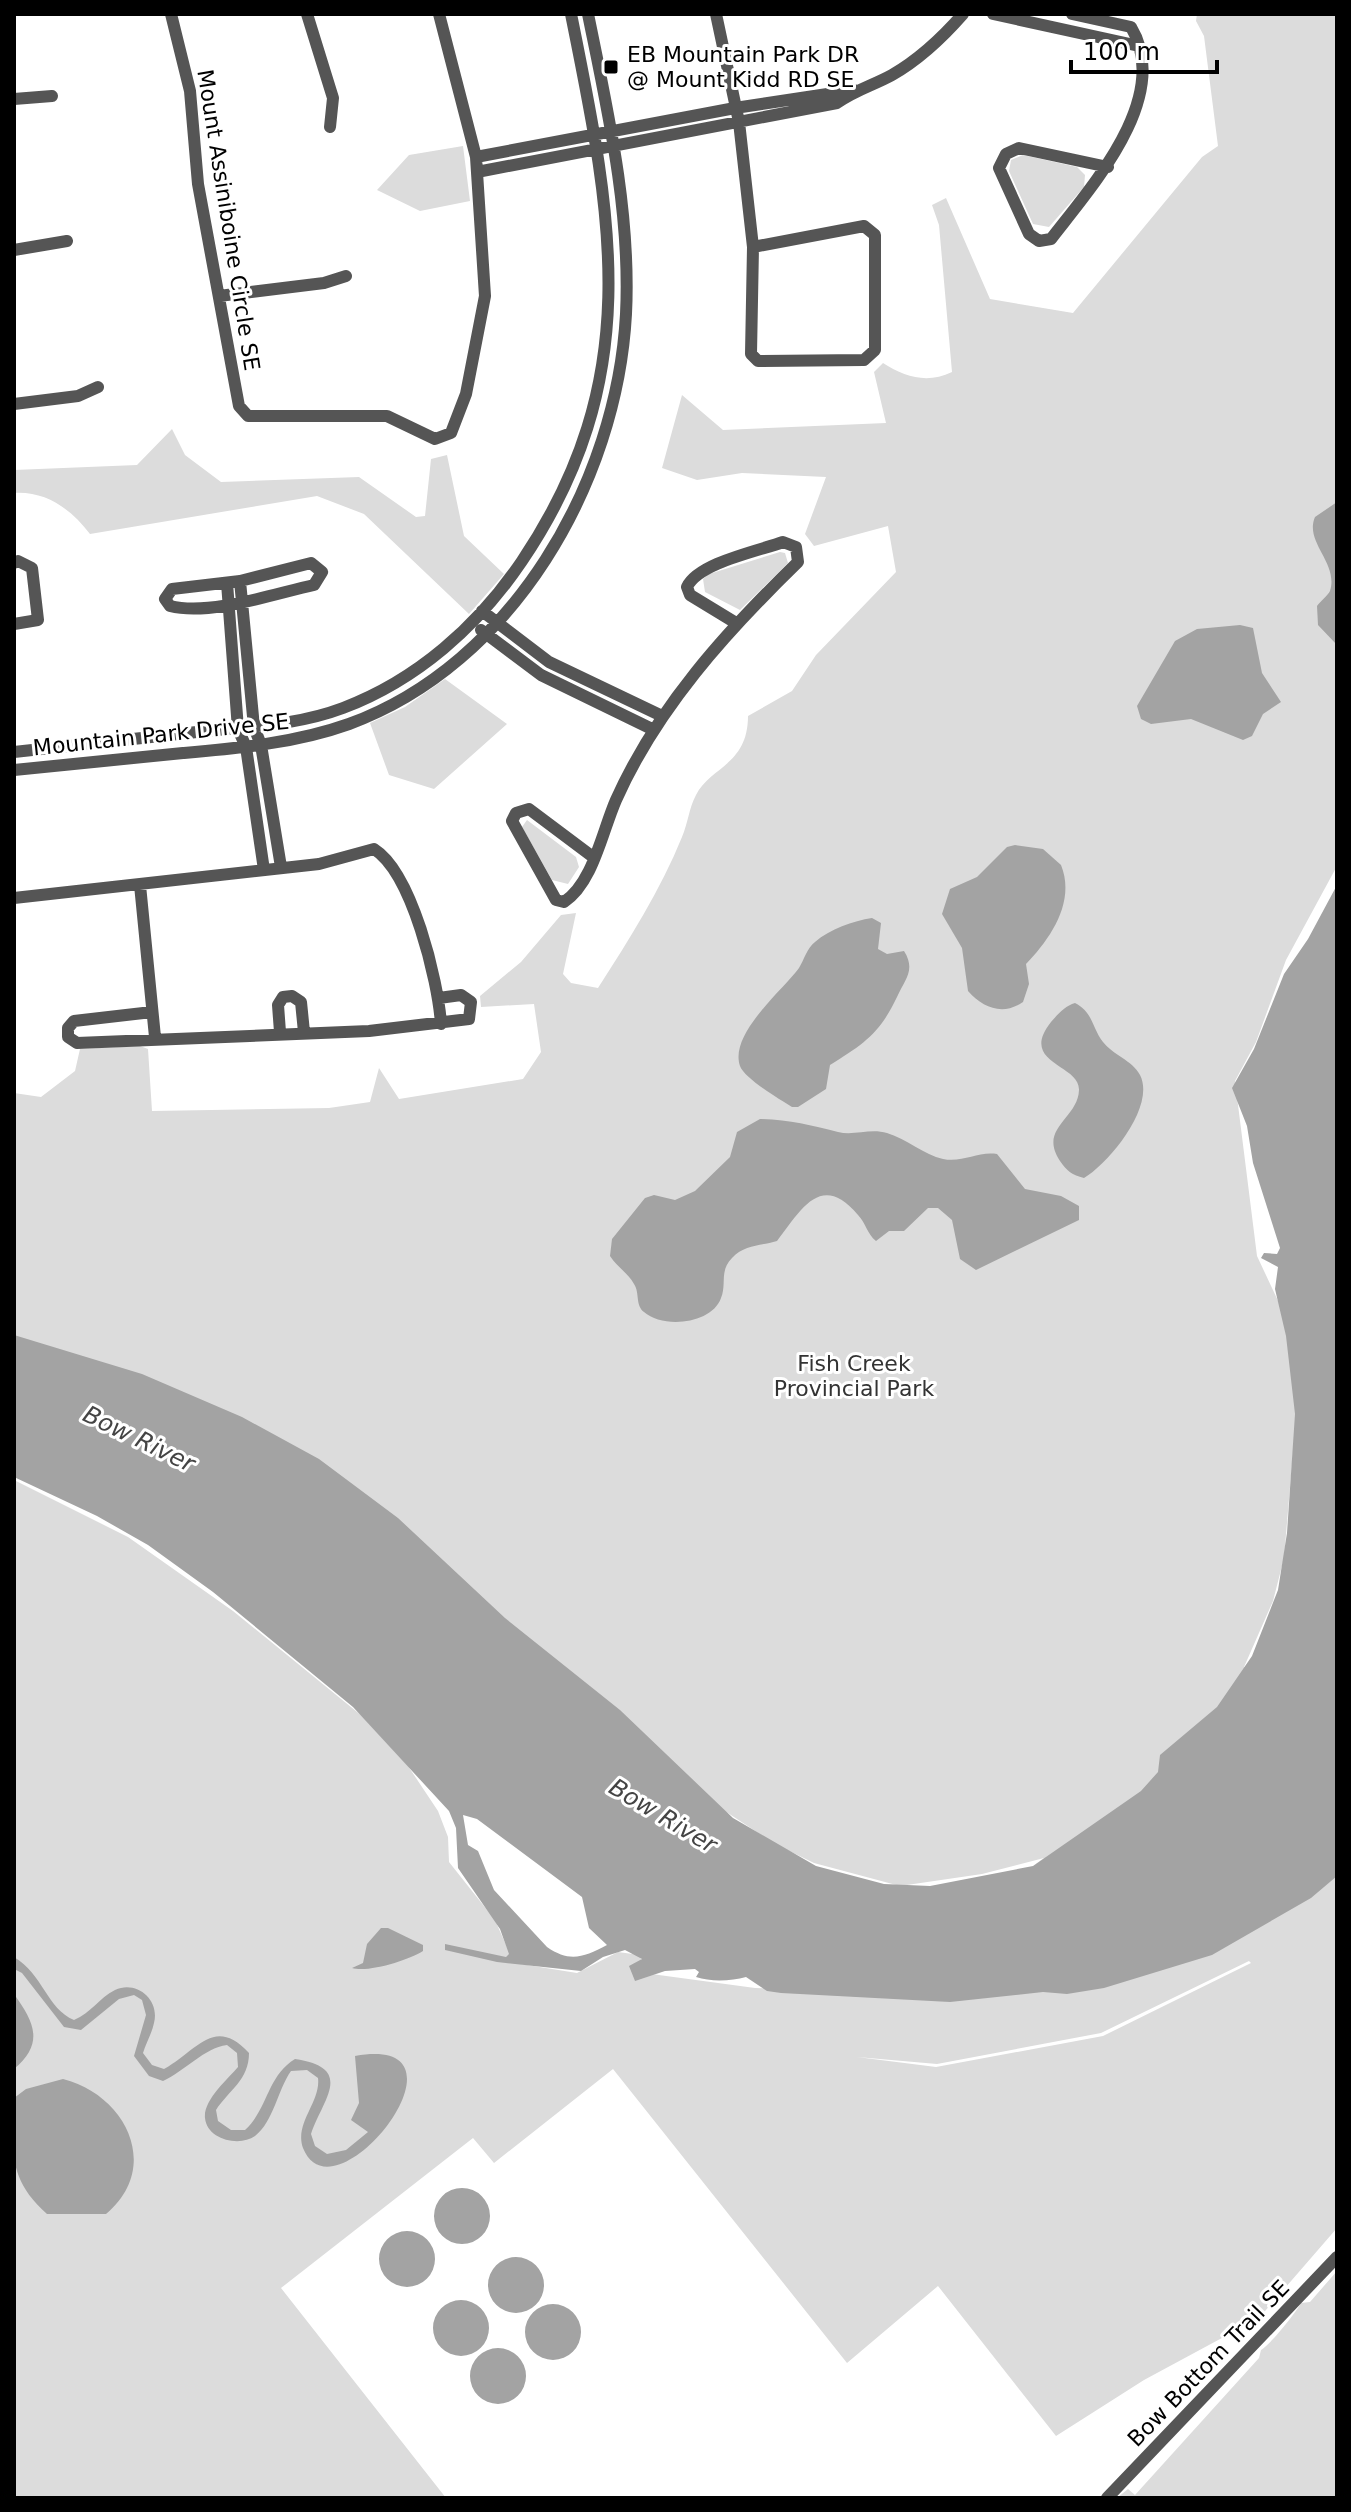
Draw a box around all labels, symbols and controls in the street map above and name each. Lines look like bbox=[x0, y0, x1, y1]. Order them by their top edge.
scale bar bbox=[1071, 24, 1217, 74]
text: 100 m bbox=[1083, 38, 1160, 66]
place label: EB Mountain Park DR @ Mount Kidd RD SE bbox=[627, 42, 859, 92]
marker: EB Mountain Park DR @ Mount Kidd RD SE bbox=[602, 58, 620, 76]
street label: Mount Assiniboine Circle SE bbox=[192, 68, 265, 373]
street label: Mountain Park Drive SE bbox=[32, 709, 290, 760]
park label: Fish Creek Provincial Park bbox=[774, 1351, 934, 1401]
water label: Bow River bbox=[79, 1400, 201, 1479]
water label: Bow River bbox=[604, 1773, 724, 1860]
street label: Bow Bottom Trail SE bbox=[1123, 2275, 1294, 2452]

